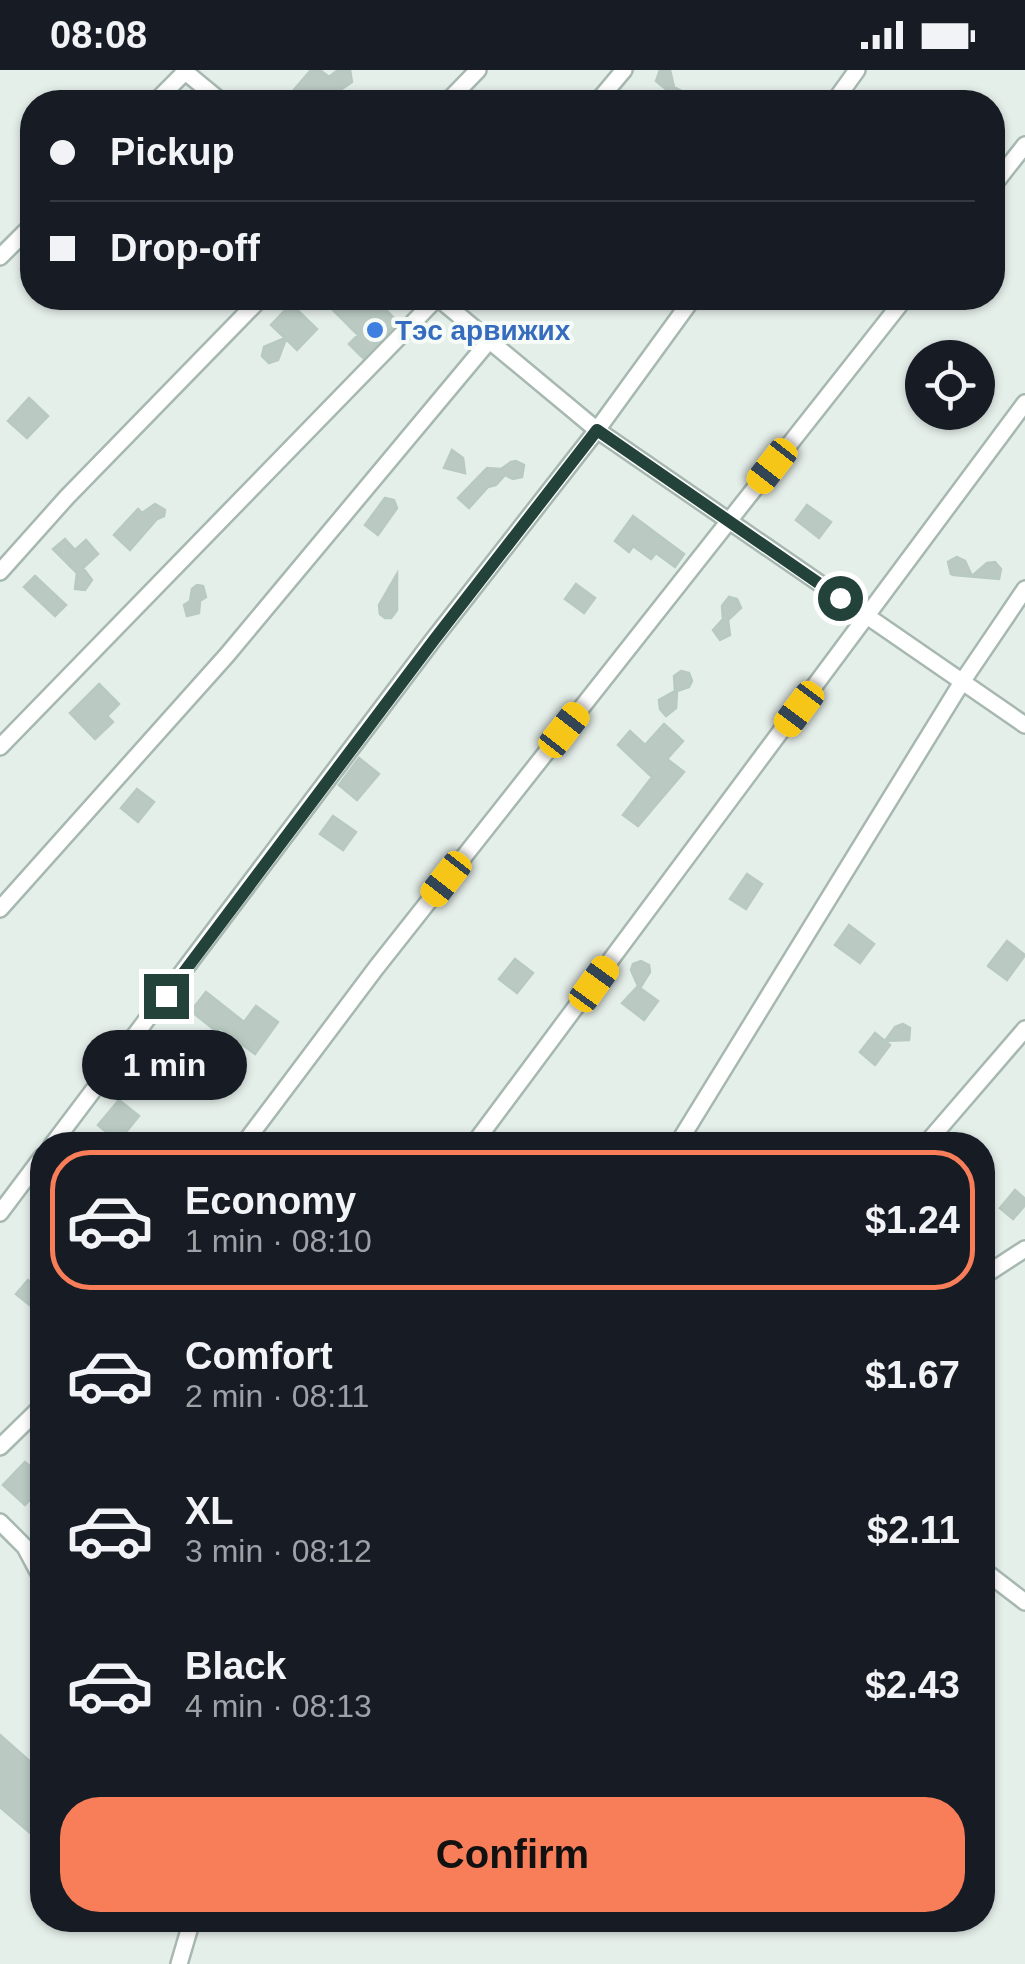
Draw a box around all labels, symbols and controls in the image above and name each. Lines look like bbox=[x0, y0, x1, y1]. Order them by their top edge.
text: 08:08 bbox=[50, 14, 147, 56]
text: Pickup bbox=[110, 131, 235, 173]
text: Drop-off bbox=[110, 227, 260, 269]
place label: Тэс арвижих bbox=[395, 315, 571, 346]
marker: Тэс арвижих bbox=[364, 319, 386, 341]
map controls bbox=[905, 340, 995, 430]
button: locate bbox=[905, 340, 995, 430]
car bbox=[742, 433, 802, 499]
route start bbox=[818, 576, 863, 621]
car bbox=[769, 676, 829, 742]
car bbox=[534, 697, 594, 763]
car bbox=[416, 846, 476, 912]
car bbox=[564, 951, 624, 1017]
route end bbox=[144, 974, 189, 1019]
callout: 1 min bbox=[84, 1031, 248, 1101]
text: 1 min bbox=[123, 1047, 206, 1083]
icon: car bbox=[65, 1175, 155, 1265]
text: Economy bbox=[185, 1180, 356, 1222]
text: $1.24 bbox=[865, 1199, 960, 1241]
text: 1 min · 08:10 bbox=[185, 1223, 372, 1259]
icon: car bbox=[65, 1330, 155, 1420]
text: Comfort bbox=[185, 1335, 333, 1377]
text: $1.67 bbox=[865, 1354, 960, 1396]
text: 2 min · 08:11 bbox=[185, 1378, 369, 1414]
icon: car bbox=[65, 1485, 155, 1575]
text: XL bbox=[185, 1490, 234, 1532]
text: $2.11 bbox=[867, 1509, 960, 1551]
text: 3 min · 08:12 bbox=[185, 1533, 372, 1569]
icon: car bbox=[65, 1640, 155, 1730]
text: Black bbox=[185, 1645, 286, 1687]
text: $2.43 bbox=[865, 1664, 960, 1706]
text: 4 min · 08:13 bbox=[185, 1688, 372, 1724]
button: Confirm bbox=[60, 1797, 965, 1912]

